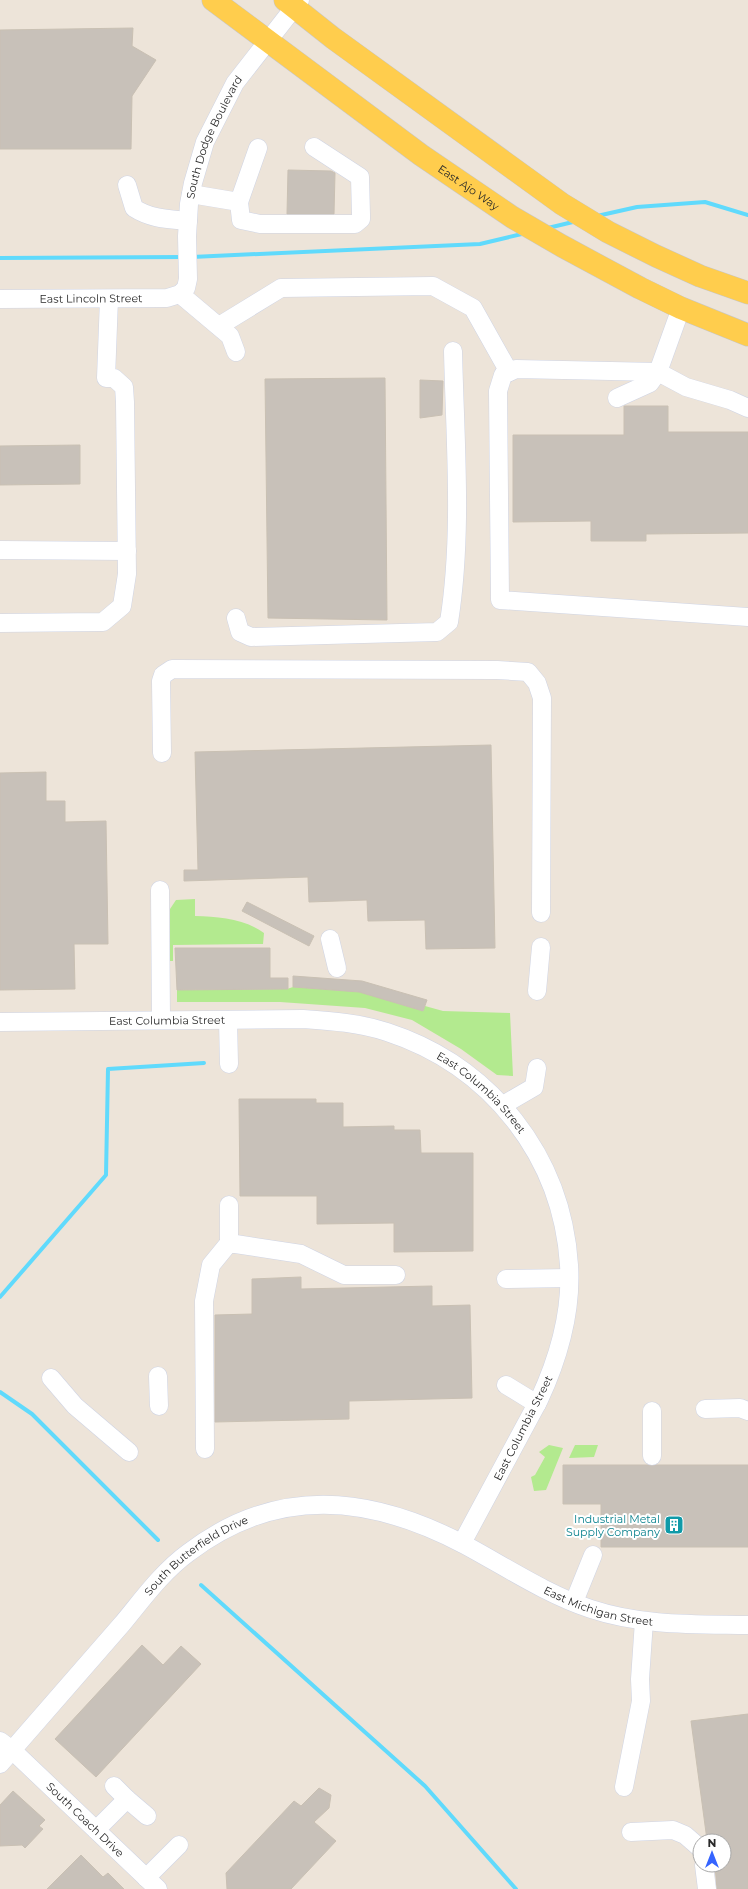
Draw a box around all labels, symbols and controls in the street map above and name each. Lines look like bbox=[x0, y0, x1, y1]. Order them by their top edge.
street label: South Dodge Boulevard bbox=[183, 73, 245, 200]
street label: East Ajo Way bbox=[435, 162, 502, 213]
street label: East Lincoln Street bbox=[39, 291, 143, 306]
street label: East Columbia Street bbox=[109, 1013, 226, 1028]
street label: East Columbia Street bbox=[434, 1048, 529, 1137]
street label: East Columbia Street bbox=[490, 1373, 556, 1483]
street label: South Butterfield Drive bbox=[141, 1512, 250, 1599]
place label: Industrial Metal Supply Company bbox=[566, 1512, 660, 1539]
building icon: Industrial Metal Supply Company bbox=[663, 1514, 685, 1536]
street label: East Michigan Street bbox=[541, 1583, 654, 1629]
street label: South Coach Drive bbox=[43, 1779, 127, 1860]
north arrow bbox=[692, 1833, 732, 1873]
text: N bbox=[708, 1836, 716, 1850]

